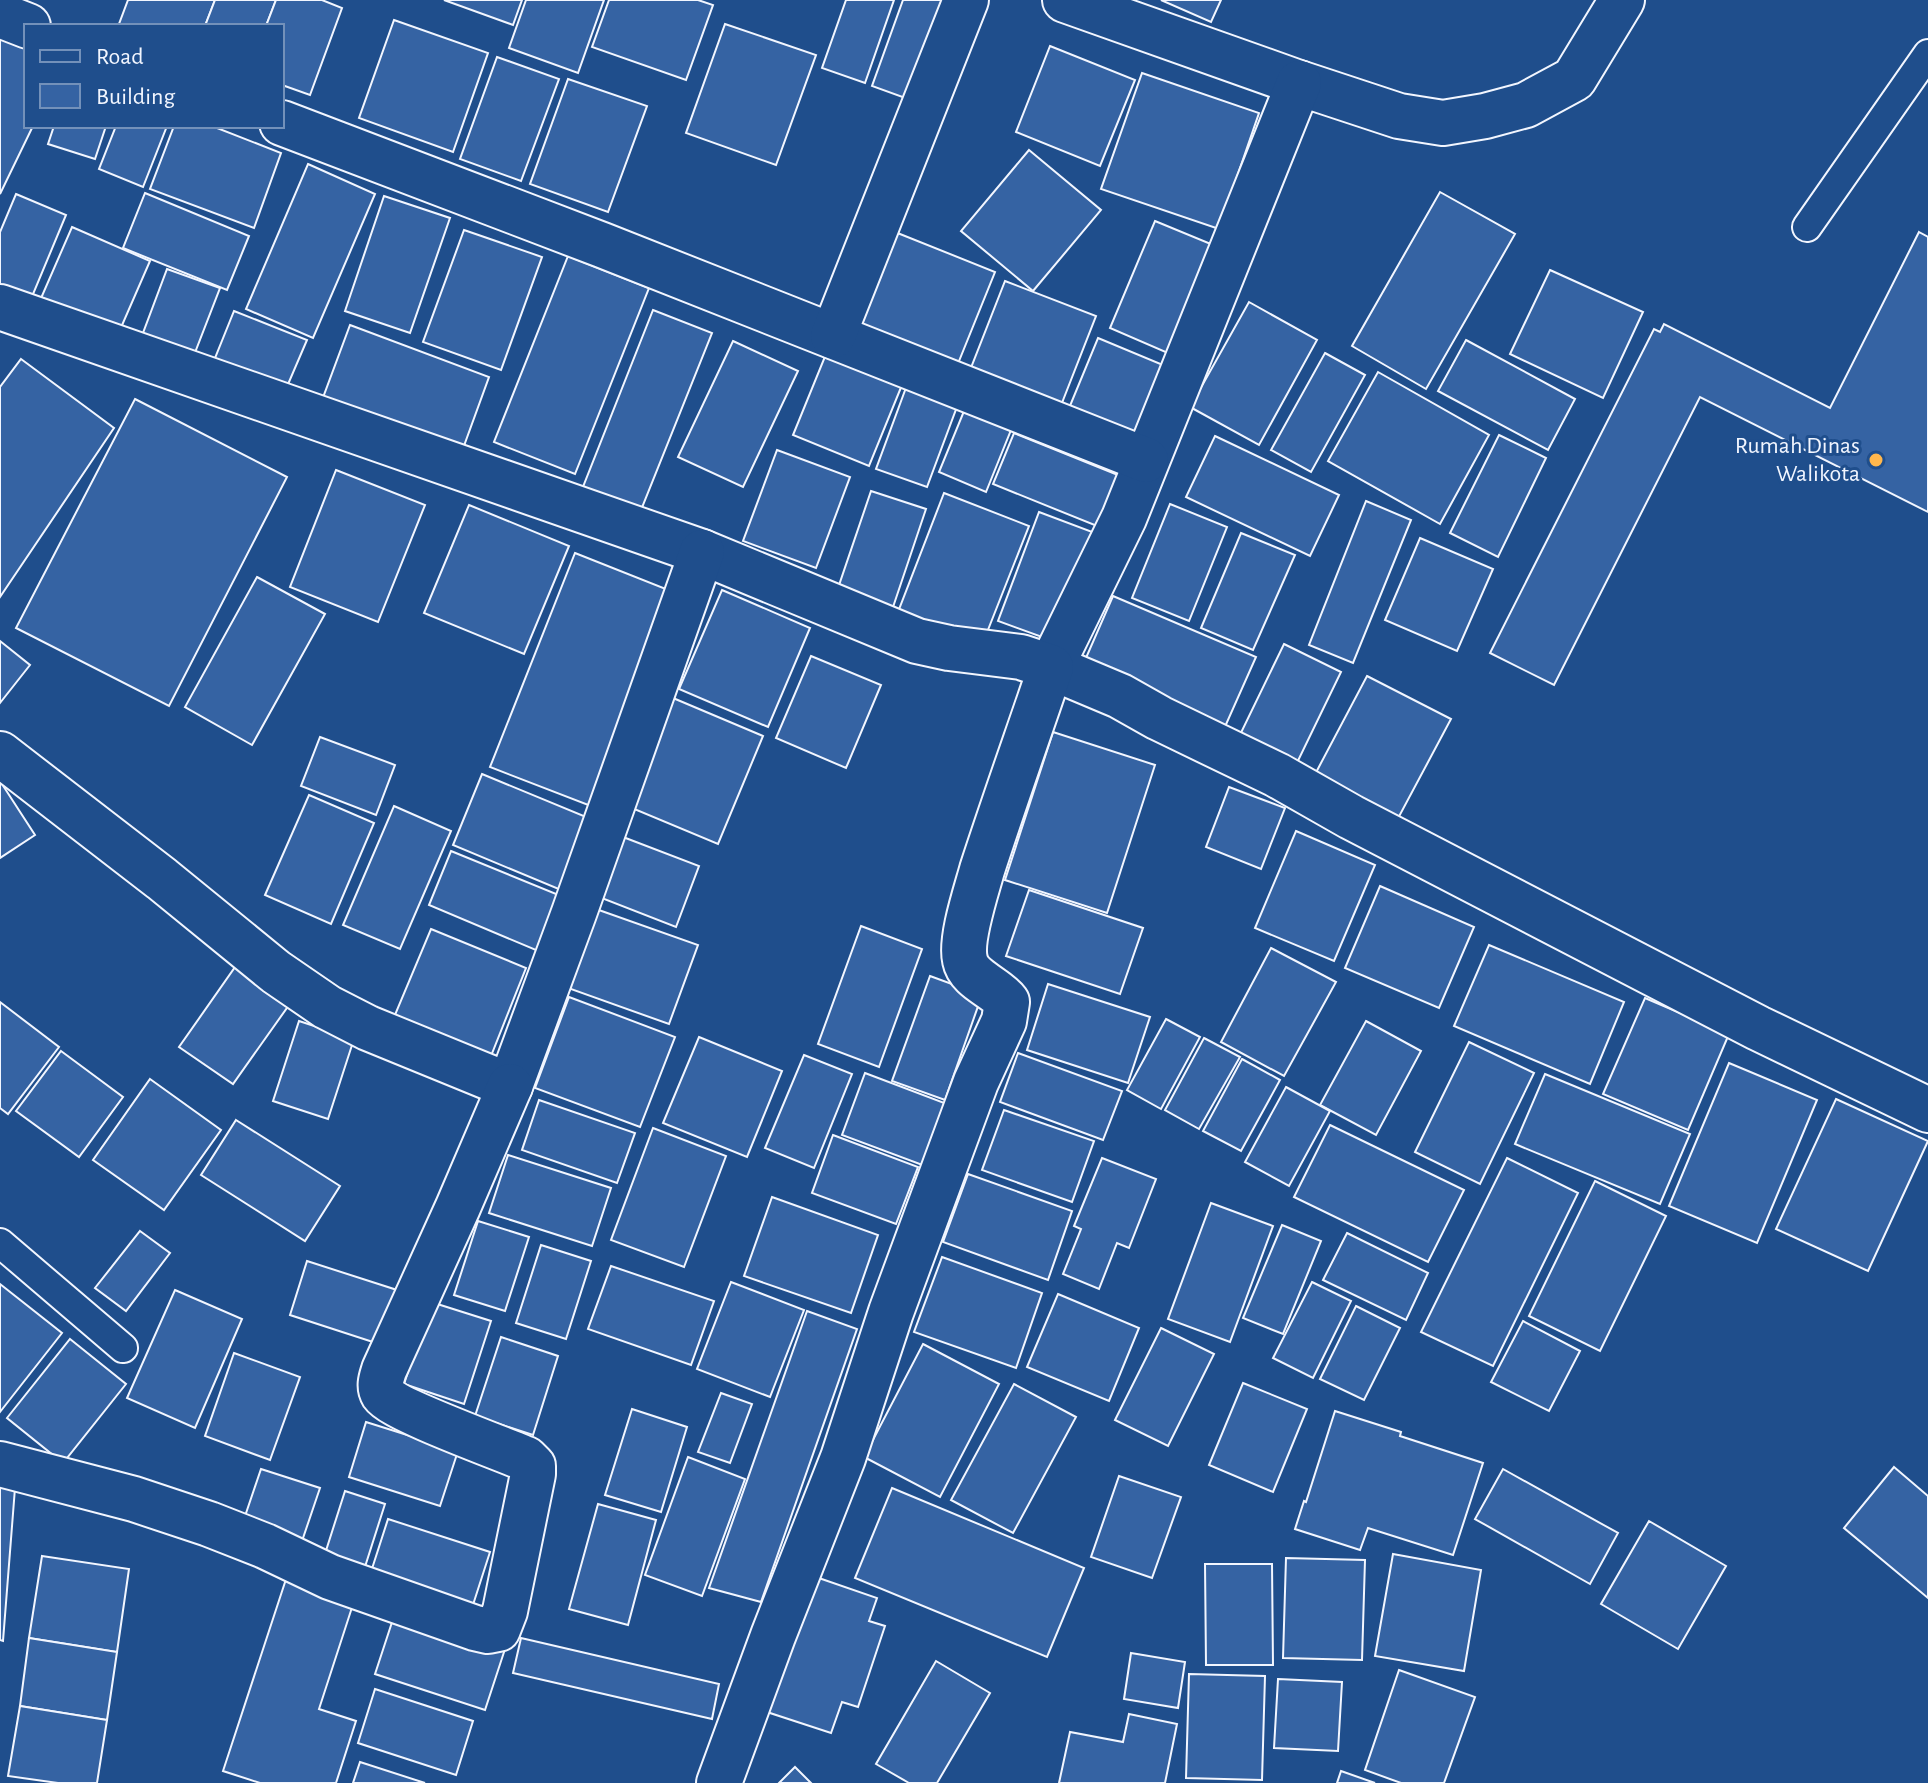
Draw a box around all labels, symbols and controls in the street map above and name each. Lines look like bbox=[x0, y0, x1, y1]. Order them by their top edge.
legend bbox=[24, 24, 284, 128]
text: Road bbox=[96, 45, 144, 69]
text: Building bbox=[96, 85, 175, 109]
place label: Rumah Dinas Walikota bbox=[1735, 434, 1860, 486]
marker: Rumah Dinas Walikota bbox=[1867, 451, 1885, 469]

